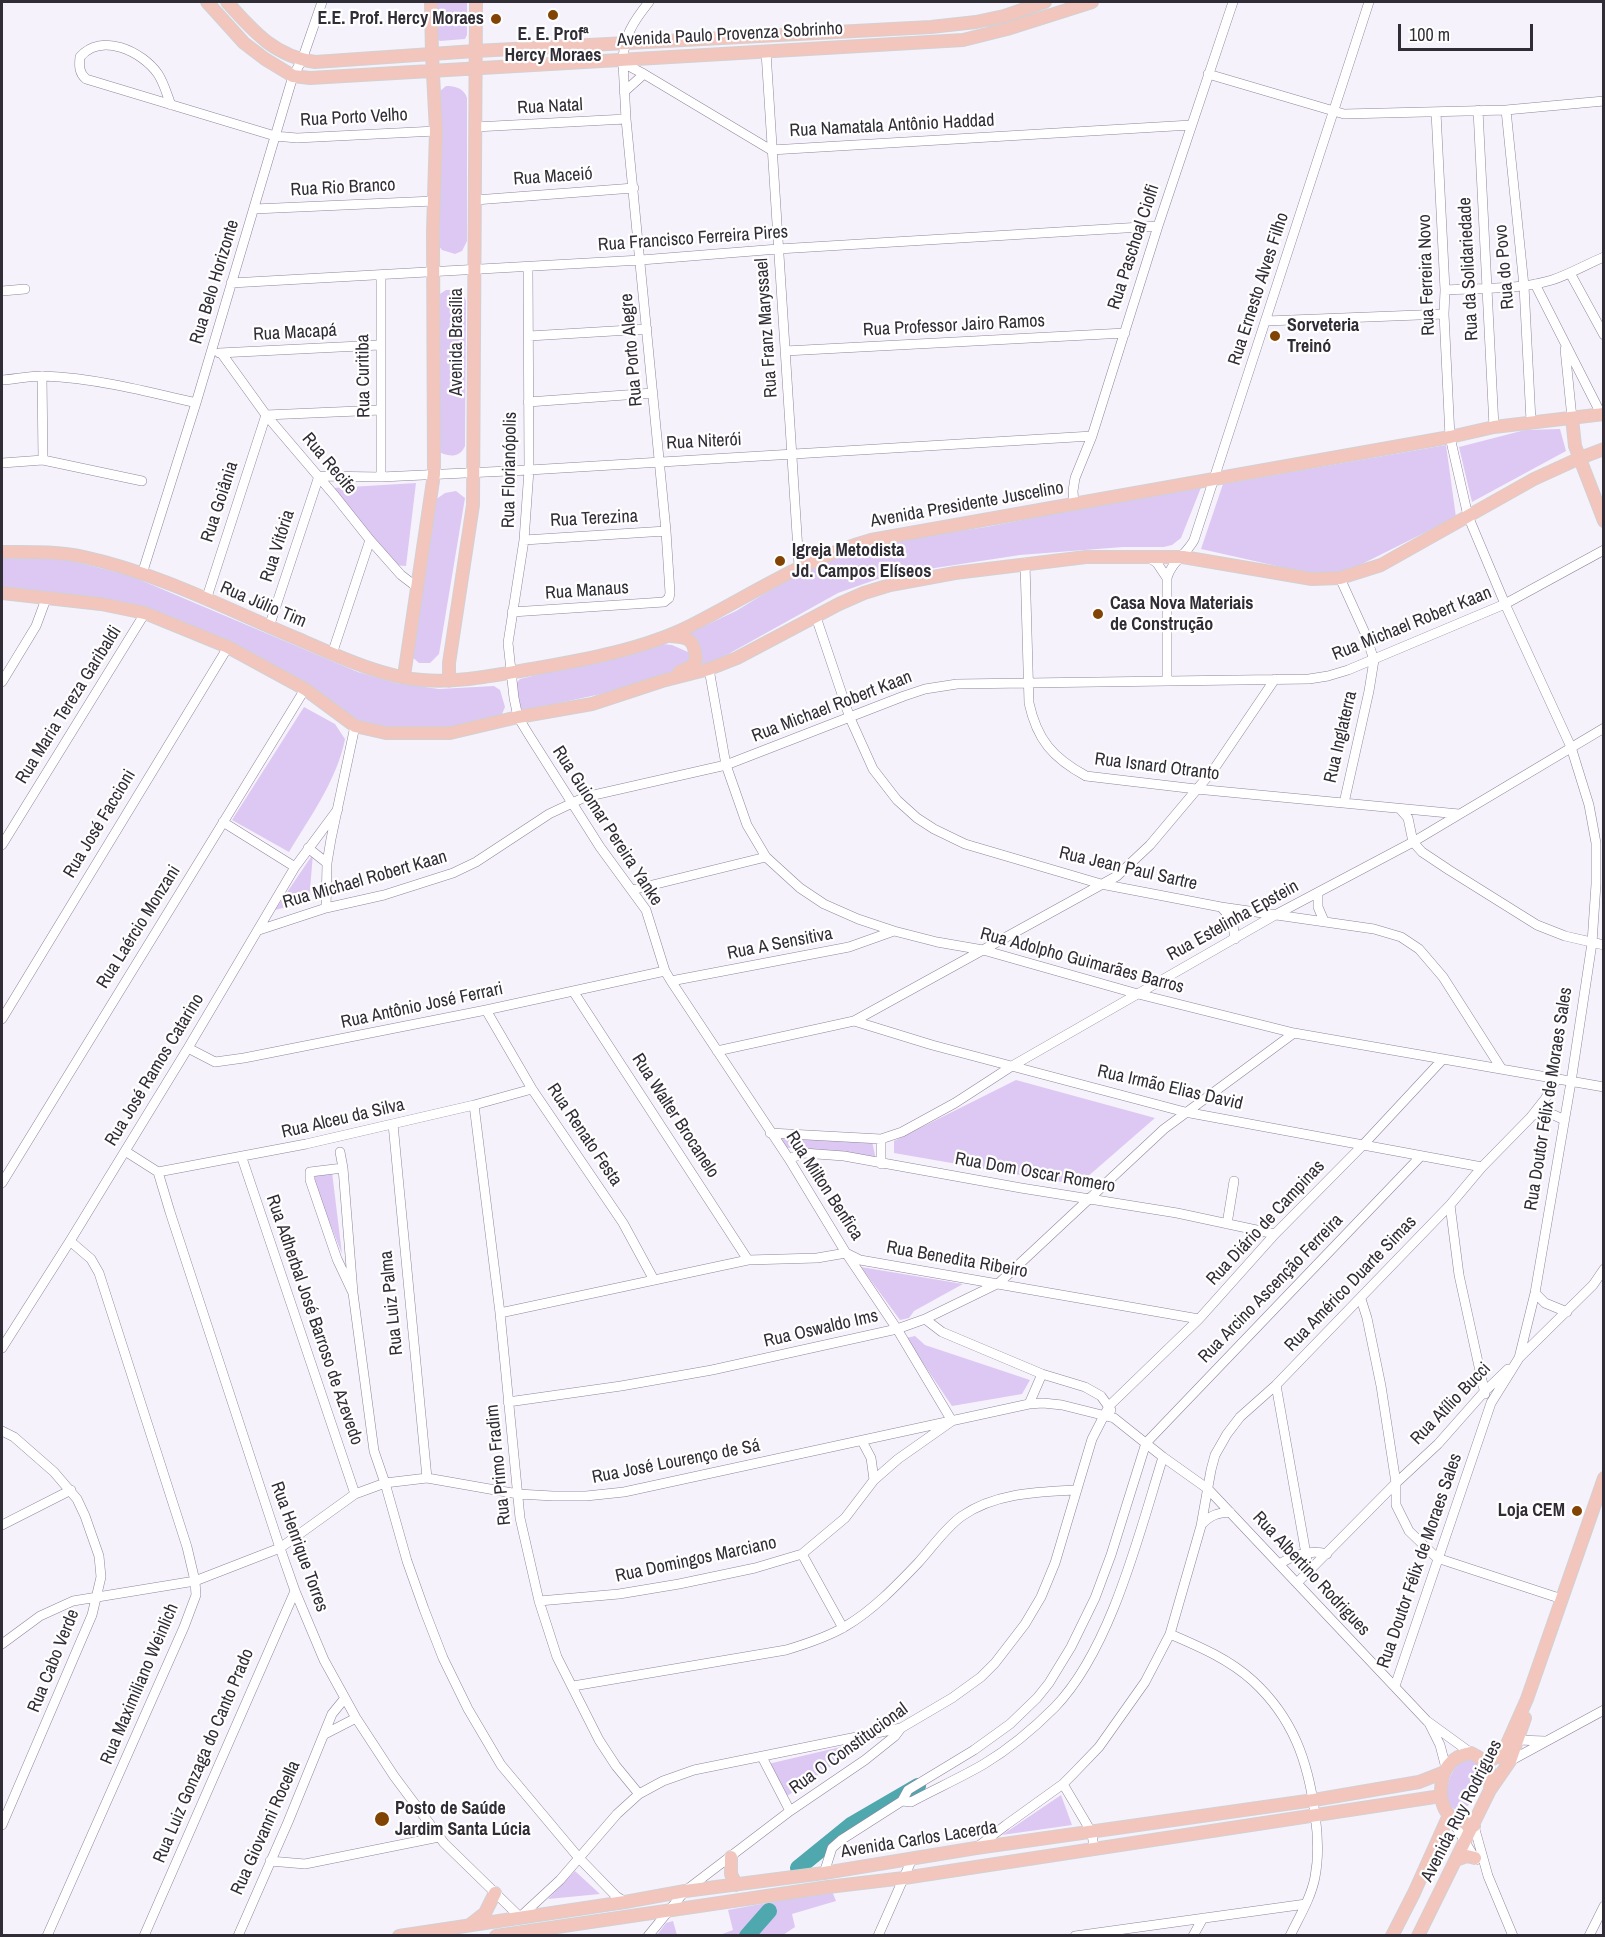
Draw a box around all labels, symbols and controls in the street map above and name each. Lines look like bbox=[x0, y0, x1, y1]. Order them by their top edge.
place label: E.E. Prof. Hercy Moraes bbox=[317, 8, 484, 30]
marker: E. E. Profª Hercy Moraes bbox=[546, 8, 560, 22]
marker: E.E. Prof. Hercy Moraes bbox=[489, 12, 503, 26]
scale bar bbox=[1401, 12, 1536, 50]
street label: Avenida Paulo Provenza Sobrinho bbox=[616, 18, 844, 52]
text: 100 m bbox=[1409, 22, 1450, 47]
place label: E. E. Profª Hercy Moraes bbox=[505, 24, 601, 66]
street label: Rua Natal bbox=[517, 94, 583, 120]
street label: Rua Porto Velho bbox=[300, 104, 408, 132]
street label: Rua Namatala Antônio Haddad bbox=[789, 110, 995, 142]
street label: Rua Maceió bbox=[513, 163, 593, 191]
street label: Rua Rio Branco bbox=[290, 174, 396, 202]
street label: Rua Paschoal Ciolfi bbox=[1104, 182, 1164, 312]
street label: Rua da Solidariedade bbox=[1454, 197, 1484, 341]
street label: Rua Ernesto Alves Filho bbox=[1224, 210, 1294, 368]
street label: Rua Ferreira Novo bbox=[1414, 214, 1440, 336]
street label: Rua Belo Horizonte bbox=[186, 217, 244, 347]
street label: Rua Francisco Ferreira Pires bbox=[597, 222, 789, 256]
street label: Rua do Povo bbox=[1491, 224, 1519, 310]
street label: Rua Franz Maryssael bbox=[751, 257, 783, 399]
street label: Avenida Brasília bbox=[446, 288, 468, 396]
street label: Rua Porto Alegre bbox=[616, 293, 648, 407]
street label: Rua Professor Jairo Ramos bbox=[863, 310, 1045, 342]
place label: Sorveteria Treinó bbox=[1287, 315, 1359, 358]
street label: Rua Macapá bbox=[253, 320, 337, 346]
marker: Sorveteria Treinó bbox=[1268, 329, 1282, 343]
street label: Rua Curitiba bbox=[352, 334, 376, 418]
street label: Rua Florianópolis bbox=[498, 412, 522, 528]
street label: Rua Recife bbox=[297, 429, 361, 499]
street label: Rua Niterói bbox=[666, 429, 742, 455]
street label: Rua Goiânia bbox=[197, 459, 243, 545]
street label: Avenida Presidente Juscelino bbox=[869, 477, 1065, 533]
street label: Rua Terezina bbox=[550, 506, 638, 532]
street label: Rua Vitória bbox=[256, 507, 300, 585]
place label: Igreja Metodista Jd. Campos Elíseos bbox=[792, 540, 931, 582]
marker: Igreja Metodista Jd. Campos Elíseos bbox=[773, 554, 787, 568]
street label: Rua Júlio Tim bbox=[217, 577, 309, 633]
street label: Rua Manaus bbox=[545, 577, 629, 605]
street label: Rua Michael Robert Kaan bbox=[1329, 582, 1495, 666]
place label: Casa Nova Materiais de Construção bbox=[1110, 593, 1254, 636]
marker: Casa Nova Materiais de Construção bbox=[1091, 607, 1105, 621]
street label: Rua Maria Tereza Garibaldi bbox=[12, 622, 126, 788]
street label: Rua Michael Robert Kaan bbox=[749, 666, 915, 748]
street label: Rua Inglaterra bbox=[1320, 689, 1362, 785]
street label: Rua Guiomar Pereira Yanke bbox=[547, 742, 667, 910]
street label: Rua Isnard Otranto bbox=[1093, 749, 1221, 785]
street label: Rua José Faccioni bbox=[59, 766, 141, 882]
street label: Rua Jean Paul Sartre bbox=[1057, 843, 1199, 895]
street label: Rua Michael Robert Kaan bbox=[280, 846, 450, 914]
street label: Rua Laércio Monzani bbox=[92, 861, 186, 993]
street label: Rua Estelinha Epstein bbox=[1164, 876, 1302, 966]
street label: Rua A Sensitiva bbox=[726, 923, 834, 965]
street label: Rua Adolpho Guimarães Barros bbox=[978, 923, 1186, 999]
street label: Rua Antônio José Ferrari bbox=[339, 978, 505, 1034]
street label: Rua Doutor Félix de Moraes Sales bbox=[1521, 986, 1577, 1212]
street label: Rua José Ramos Catarino bbox=[101, 990, 209, 1150]
street label: Rua Walter Brocanelo bbox=[627, 1050, 723, 1182]
street label: Rua Irmão Elias David bbox=[1095, 1061, 1245, 1115]
street label: Rua Renato Festa bbox=[542, 1080, 626, 1190]
street label: Rua Alceu da Silva bbox=[279, 1094, 407, 1144]
street label: Rua Milton Benfica bbox=[781, 1127, 867, 1245]
street label: Rua Dom Oscar Romero bbox=[953, 1148, 1117, 1198]
street label: Rua Diário de Campinas bbox=[1202, 1156, 1330, 1290]
street label: Rua Adherbal José Barroso de Azevedo bbox=[261, 1192, 367, 1448]
street label: Rua Arcino Ascenção Ferreira bbox=[1194, 1210, 1348, 1368]
street label: Rua Américo Duarte Simas bbox=[1281, 1212, 1421, 1356]
street label: Rua Benedita Ribeiro bbox=[885, 1237, 1029, 1283]
street label: Rua Luiz Palma bbox=[376, 1250, 408, 1356]
street label: Rua Oswaldo Ims bbox=[762, 1305, 880, 1353]
street label: Rua Atílio Bucci bbox=[1406, 1358, 1496, 1450]
street label: Rua Primo Fradim bbox=[482, 1404, 516, 1526]
street label: Rua José Lourenço de Sá bbox=[590, 1435, 762, 1489]
street label: Rua Doutor Félix de Moraes Sales bbox=[1373, 1451, 1467, 1671]
street label: Rua Henrique Torres bbox=[265, 1479, 333, 1615]
place label: Loja CEM bbox=[1498, 1500, 1565, 1522]
marker: Loja CEM bbox=[1570, 1504, 1584, 1518]
street label: Rua Albertino Rodrigues bbox=[1248, 1507, 1374, 1641]
street label: Rua Domingos Marciano bbox=[614, 1532, 778, 1588]
street label: Rua Maximiliano Weinlich bbox=[96, 1600, 184, 1768]
street label: Rua Cabo Verde bbox=[24, 1606, 84, 1716]
street label: Rua Luiz Gonzaga do Canto Prado bbox=[149, 1646, 259, 1866]
street label: Rua O Constitucional bbox=[786, 1699, 912, 1799]
street label: Avenida Ruy Rodrigues bbox=[1417, 1736, 1507, 1886]
street label: Rua Giovanni Rocella bbox=[227, 1758, 305, 1898]
place label: Posto de Saúde Jardim Santa Lúcia bbox=[395, 1798, 530, 1840]
marker: Posto de Saúde Jardim Santa Lúcia bbox=[373, 1810, 391, 1828]
street label: Avenida Carlos Lacerda bbox=[839, 1817, 999, 1863]

